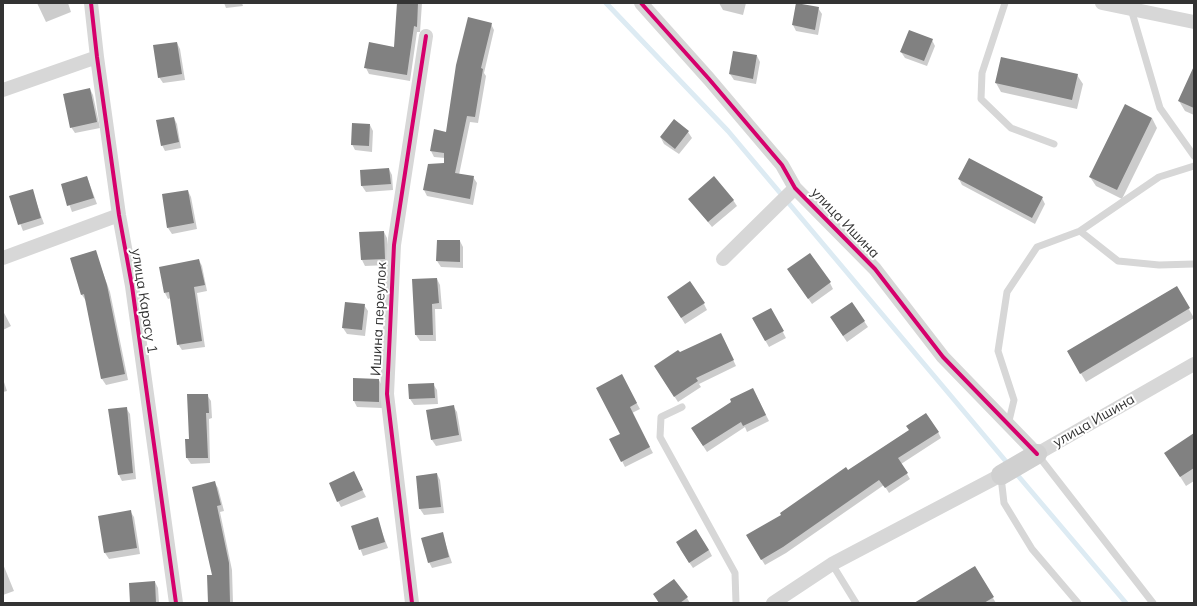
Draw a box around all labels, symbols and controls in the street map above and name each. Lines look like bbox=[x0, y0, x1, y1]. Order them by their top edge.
street label: улица Ишина bbox=[807, 184, 883, 262]
street label: улица Карасу 1 bbox=[127, 247, 161, 355]
street label: Ишина переулок bbox=[368, 262, 390, 376]
street label: улица Ишина bbox=[1050, 391, 1138, 451]

